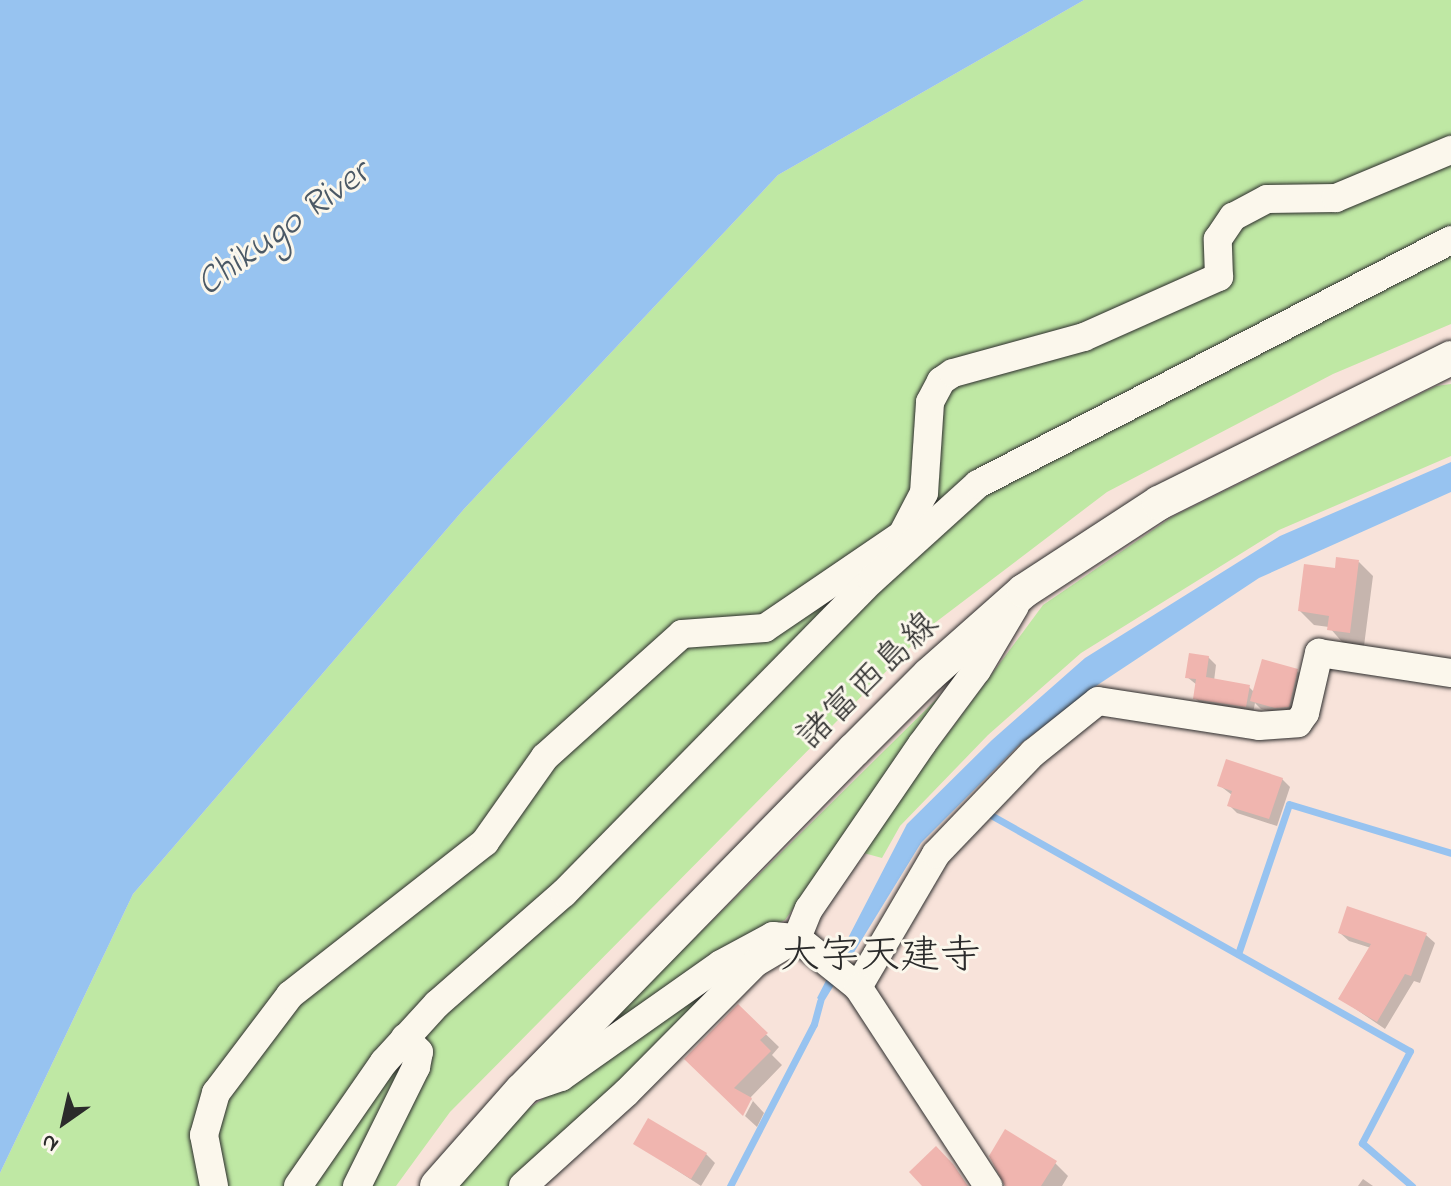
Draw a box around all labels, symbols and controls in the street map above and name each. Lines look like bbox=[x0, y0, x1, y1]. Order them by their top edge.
water label: Chikugo River bbox=[189, 152, 379, 308]
street label: 諸富西島線 bbox=[789, 604, 949, 760]
district label: 大字天建寺 bbox=[780, 934, 980, 982]
north arrow bbox=[24, 1082, 104, 1162]
text: N bbox=[35, 1124, 66, 1159]

